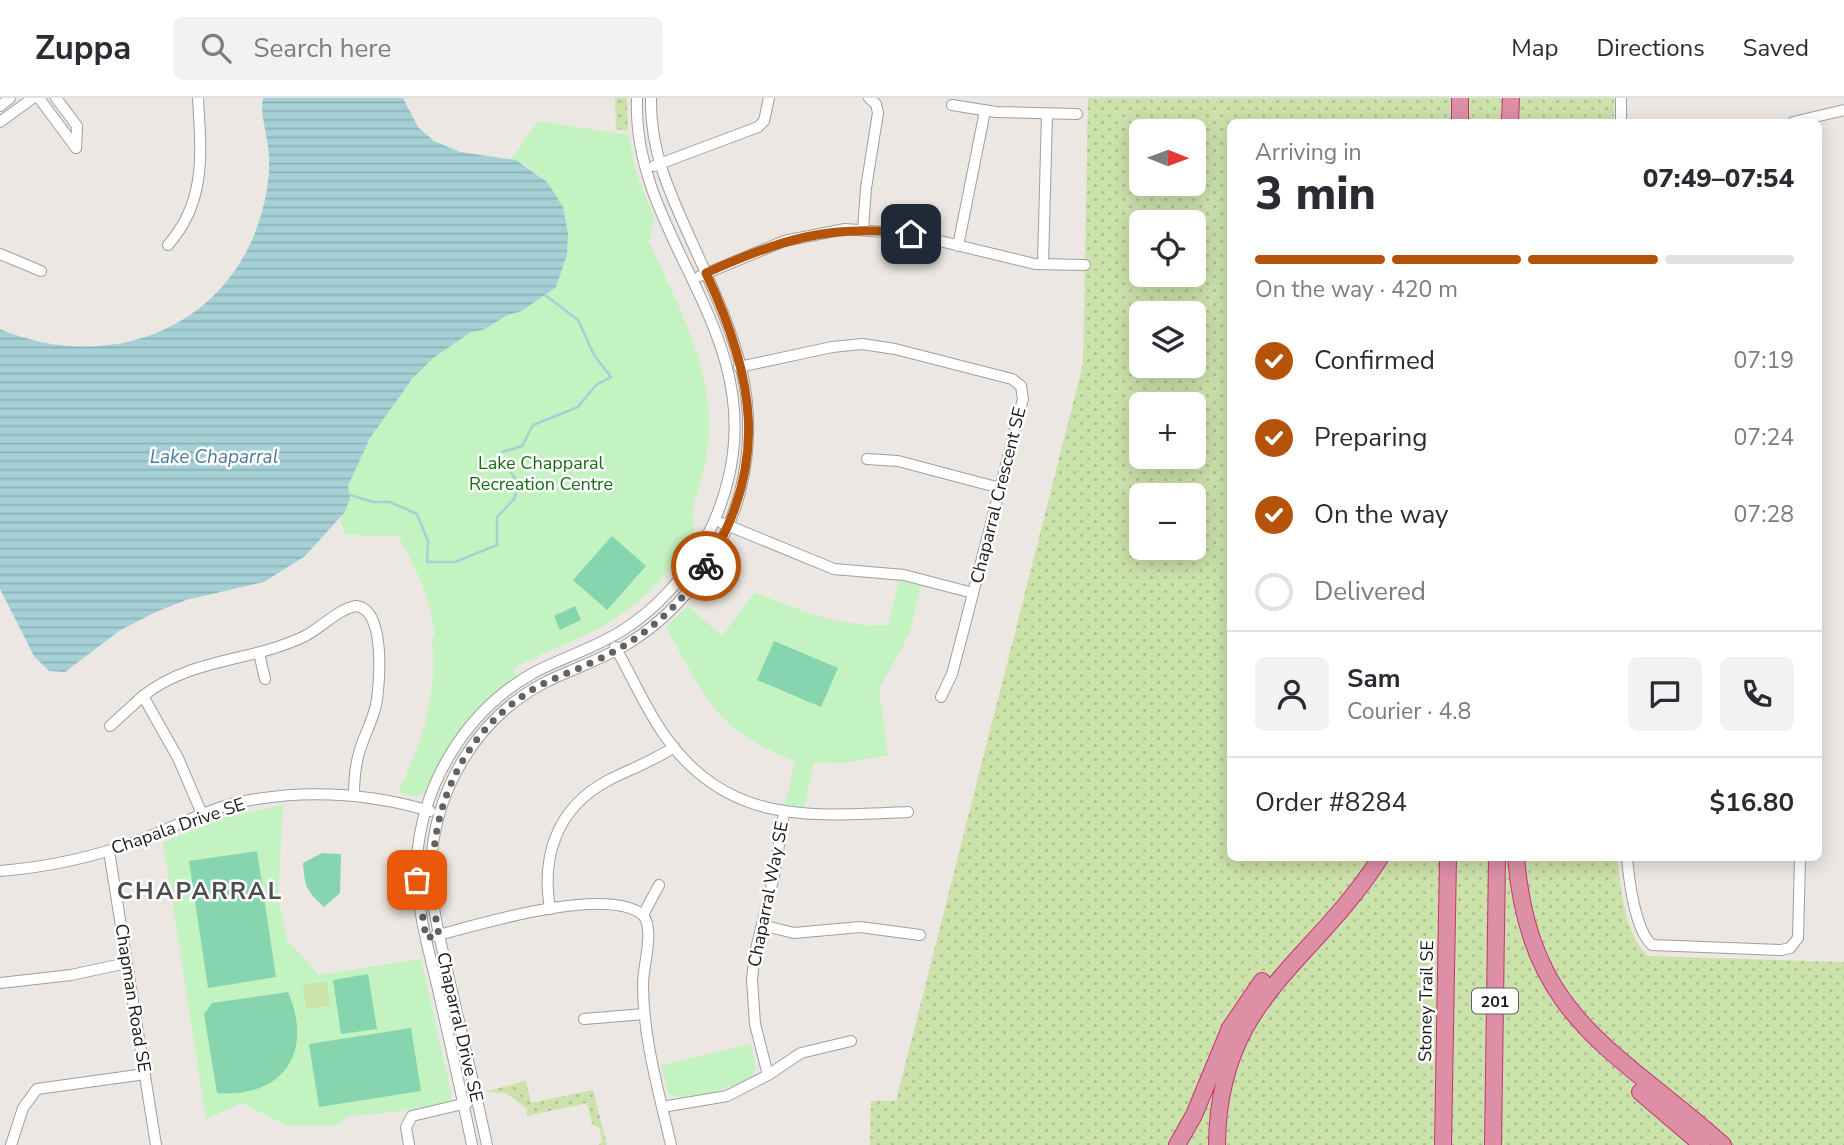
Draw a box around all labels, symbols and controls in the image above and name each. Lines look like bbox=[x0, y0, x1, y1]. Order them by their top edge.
search box bbox=[173, 17, 663, 80]
text: Zuppa bbox=[35, 26, 131, 71]
icon: search bbox=[197, 29, 235, 67]
text: Search here bbox=[253, 31, 391, 66]
text: Map bbox=[1511, 32, 1558, 64]
text: Directions bbox=[1596, 32, 1705, 64]
text: Saved bbox=[1743, 32, 1809, 64]
north arrow bbox=[1129, 119, 1206, 196]
map controls bbox=[1129, 119, 1206, 560]
text: Arriving in bbox=[1255, 137, 1362, 168]
text: 07:49–07:54 bbox=[1643, 161, 1794, 196]
text: 3 min bbox=[1255, 162, 1376, 225]
pin bbox=[881, 204, 941, 264]
button: locate bbox=[1129, 210, 1206, 287]
icon: home bbox=[892, 215, 930, 253]
text: On the way · 420 m bbox=[1255, 274, 1458, 305]
button: layers bbox=[1129, 301, 1206, 378]
icon: check bbox=[1255, 342, 1293, 380]
text: Confirmed bbox=[1314, 343, 1435, 378]
text: 07:19 bbox=[1734, 345, 1794, 376]
button: + bbox=[1129, 392, 1206, 469]
street label: Chaparral Crescent SE bbox=[964, 404, 1032, 586]
icon: check bbox=[1255, 419, 1293, 457]
text: Preparing bbox=[1314, 420, 1427, 455]
text: 07:24 bbox=[1734, 422, 1794, 453]
water label: Lake Chaparral bbox=[150, 444, 278, 470]
park label: Lake Chapparal Recreation Centre bbox=[469, 451, 613, 496]
button: − bbox=[1129, 483, 1206, 560]
icon: check bbox=[1255, 496, 1293, 534]
text: On the way bbox=[1314, 497, 1448, 532]
text: 07:28 bbox=[1734, 499, 1794, 530]
courier bbox=[671, 531, 741, 601]
icon: bike bbox=[687, 547, 725, 585]
text: Delivered bbox=[1314, 574, 1426, 609]
button: person bbox=[1255, 657, 1329, 731]
button: chat bbox=[1628, 657, 1702, 731]
button: phone bbox=[1720, 657, 1794, 731]
text: Sam bbox=[1347, 661, 1400, 696]
text: Courier · 4.8 bbox=[1347, 696, 1471, 727]
text: Order #8284 bbox=[1255, 785, 1407, 820]
text: $16.80 bbox=[1710, 785, 1794, 820]
street label: Chapala Drive SE bbox=[108, 792, 248, 860]
street label: Chaparral Way SE bbox=[742, 819, 794, 969]
pin bbox=[387, 850, 447, 910]
icon: bag bbox=[398, 861, 436, 899]
district label: CHAPARRAL bbox=[117, 875, 283, 907]
street label: Chapman Road SE bbox=[109, 922, 157, 1074]
street label: Stoney Trail SE bbox=[1413, 940, 1439, 1062]
street label: Chaparral Drive SE bbox=[431, 950, 489, 1104]
road number: 201 bbox=[1472, 988, 1518, 1014]

